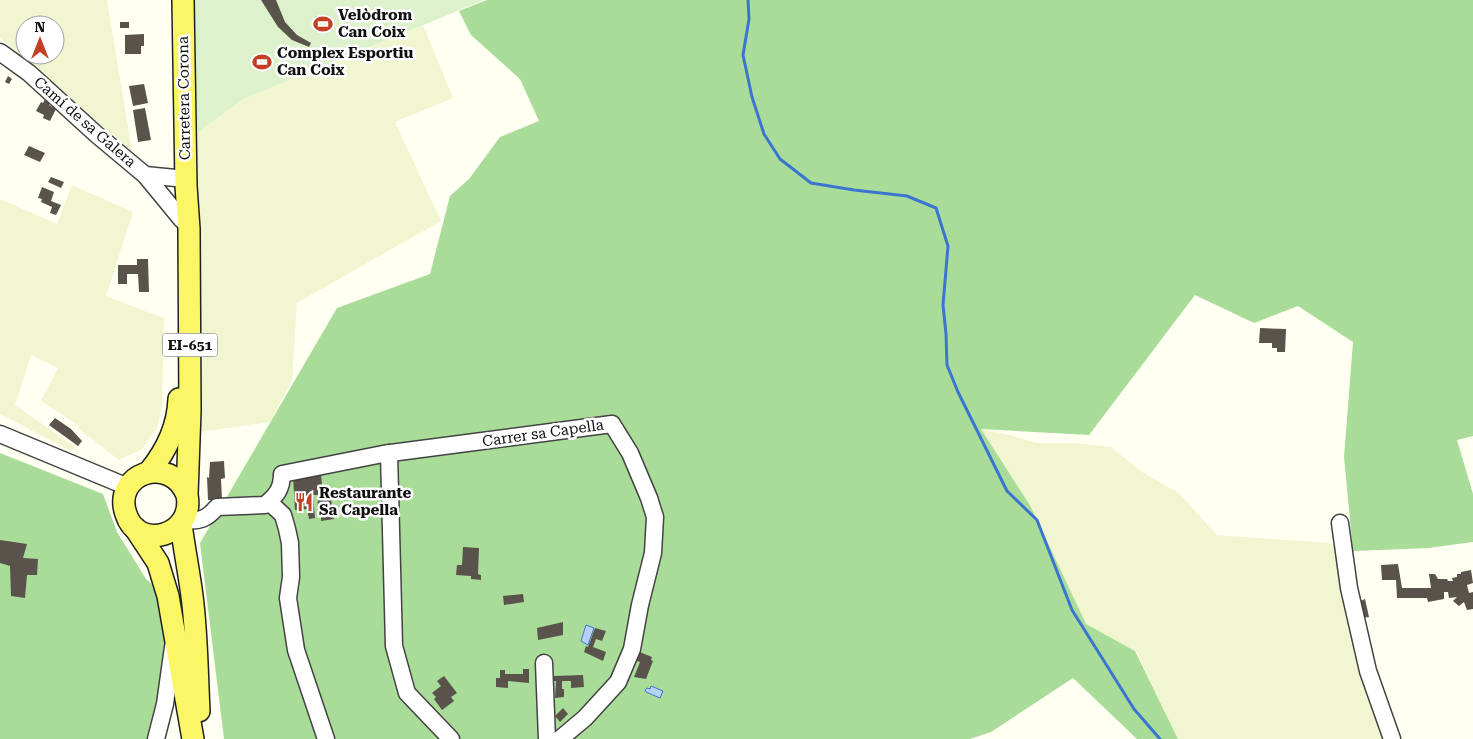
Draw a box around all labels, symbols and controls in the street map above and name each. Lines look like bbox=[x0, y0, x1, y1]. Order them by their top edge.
place label: Velòdrom Can Coix bbox=[338, 6, 413, 41]
sports icon: Velòdrom Can Coix bbox=[312, 13, 334, 35]
north arrow bbox=[15, 15, 65, 65]
text: N bbox=[35, 19, 46, 35]
street label: Carretera Corona bbox=[174, 36, 194, 160]
place label: Complex Esportiu Can Coix bbox=[277, 44, 414, 79]
sports icon: Complex Esportiu Can Coix bbox=[251, 51, 273, 73]
street label: Camí de sa Galera bbox=[30, 73, 140, 171]
road number: EI-651 bbox=[162, 334, 218, 356]
street label: Carrer sa Capella bbox=[481, 416, 605, 450]
place label: Restaurante Sa Capella bbox=[319, 484, 411, 519]
restaurant icon: Restaurante Sa Capella bbox=[293, 491, 315, 513]

